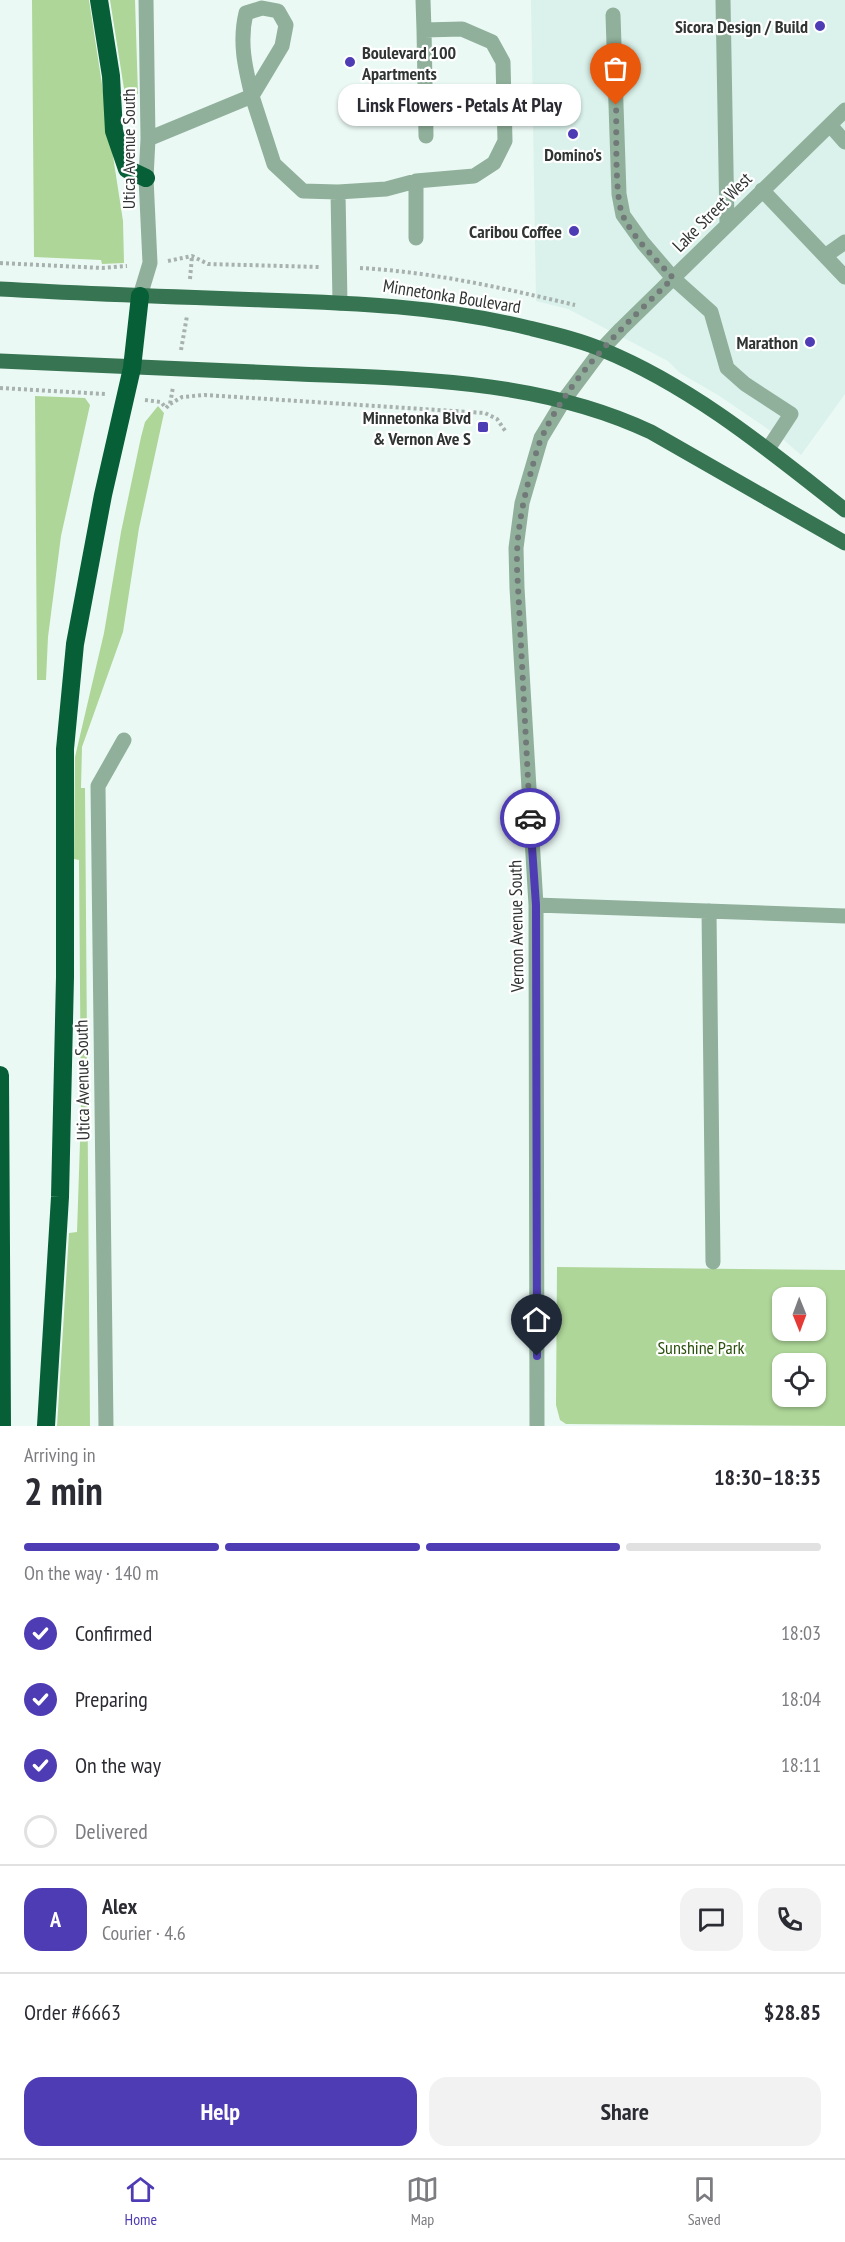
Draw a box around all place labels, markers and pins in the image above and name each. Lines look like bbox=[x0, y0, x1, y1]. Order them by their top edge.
place label: Sicora Design / Build bbox=[675, 15, 808, 38]
marker: Sicora Design / Build bbox=[813, 19, 827, 33]
place label: Boulevard 100 Apartments bbox=[361, 41, 456, 85]
pin bbox=[590, 43, 641, 105]
marker: Boulevard 100 Apartments bbox=[343, 55, 357, 69]
callout: Linsk Flowers - Petals At Play bbox=[337, 84, 580, 126]
marker: Domino's bbox=[566, 127, 580, 141]
place label: Domino's bbox=[544, 143, 602, 166]
place label: Caribou Coffee bbox=[469, 220, 562, 243]
marker: Caribou Coffee bbox=[567, 224, 581, 238]
place label: Marathon bbox=[736, 331, 798, 354]
marker: Marathon bbox=[803, 335, 817, 349]
place label: Minnetonka Blvd & Vernon Ave S bbox=[363, 406, 471, 450]
marker: Minnetonka Blvd & Vernon Ave S bbox=[476, 420, 490, 434]
pin bbox=[511, 1294, 562, 1356]

